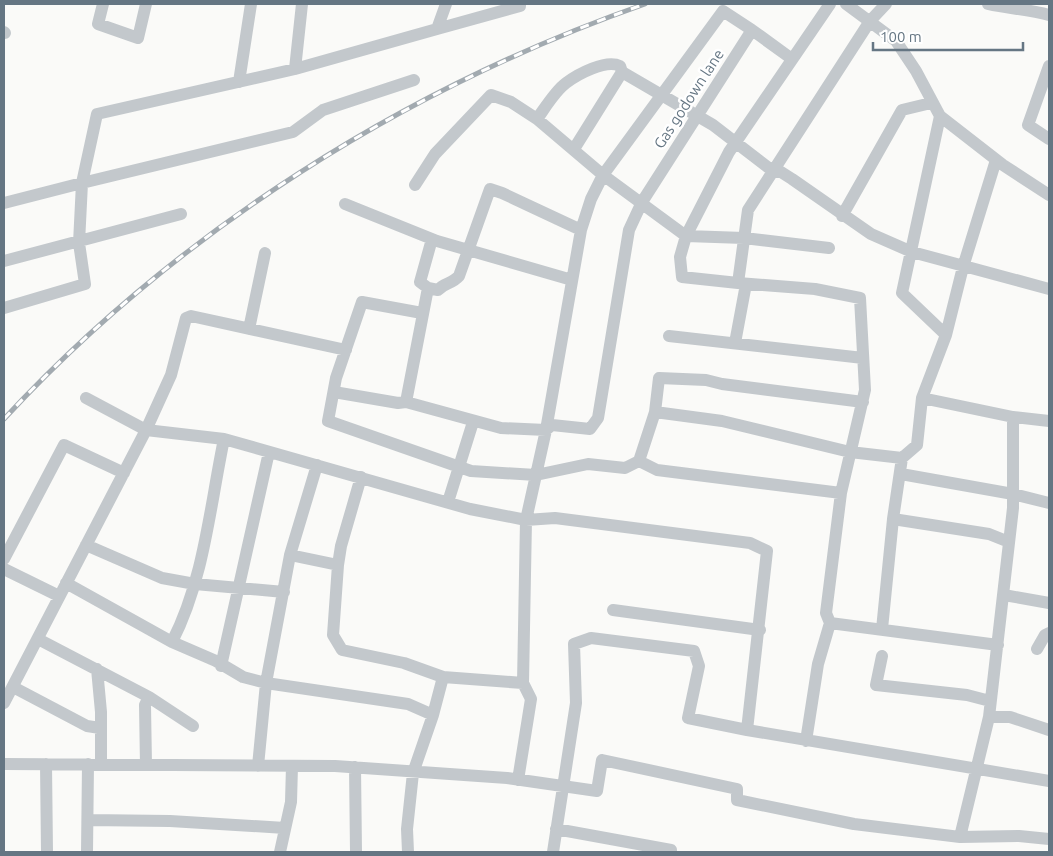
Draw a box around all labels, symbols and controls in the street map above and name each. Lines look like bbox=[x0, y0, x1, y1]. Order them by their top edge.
scale bar bbox=[873, 20, 1023, 52]
text: 100 m bbox=[880, 28, 922, 45]
street label: Gas godown lane bbox=[650, 46, 727, 151]

